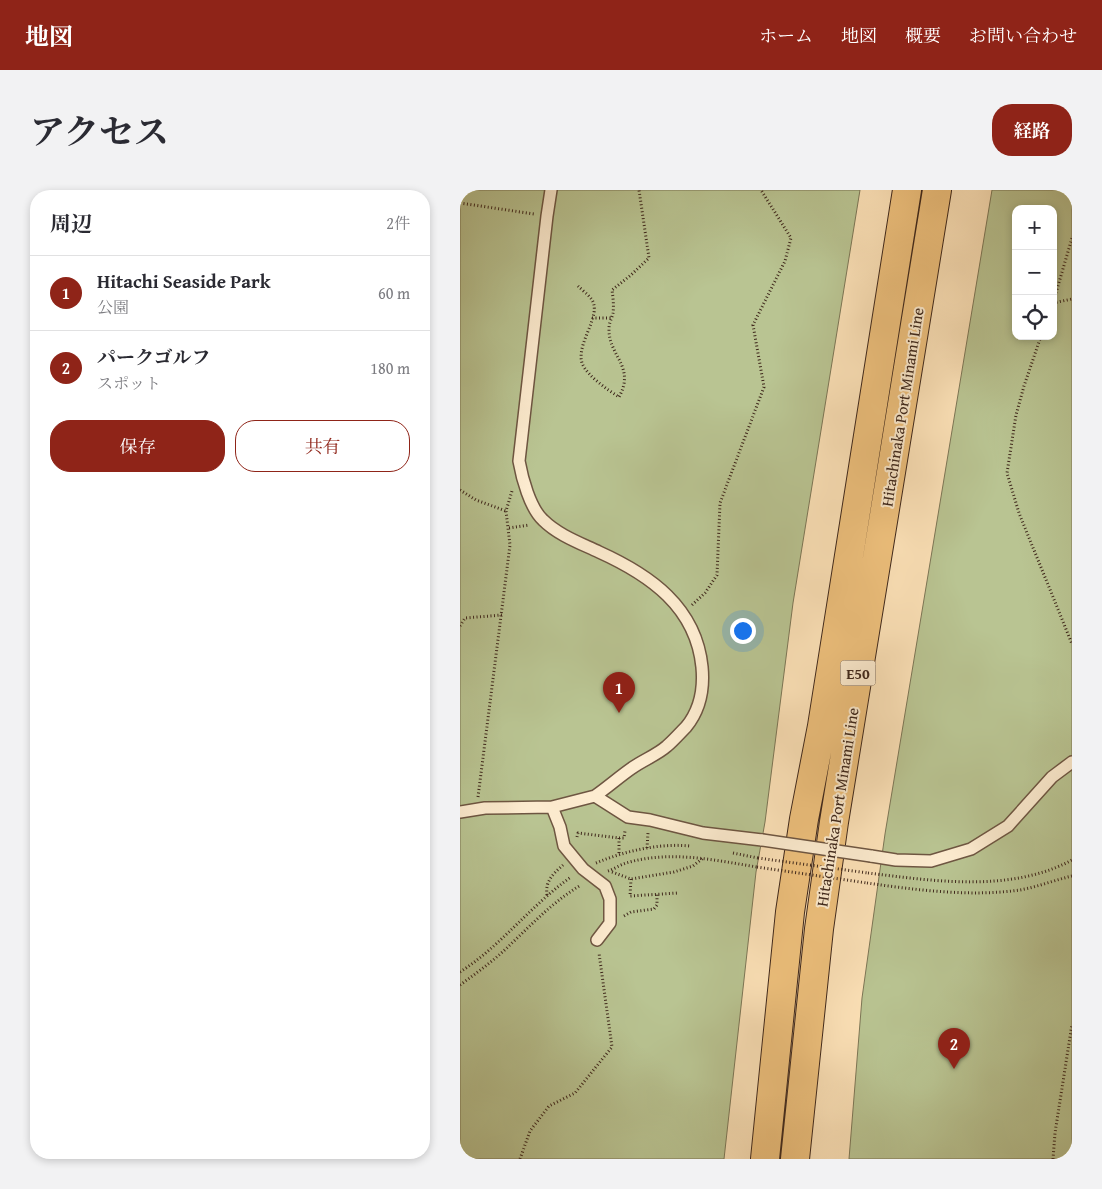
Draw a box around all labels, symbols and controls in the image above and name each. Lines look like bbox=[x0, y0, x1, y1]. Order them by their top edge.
text: 地図 bbox=[25, 19, 73, 54]
text: ホーム bbox=[759, 22, 813, 49]
text: 地図 bbox=[841, 22, 877, 49]
text: 概要 bbox=[905, 22, 941, 49]
text: お問い合わせ bbox=[969, 22, 1077, 49]
button: 経路 bbox=[992, 104, 1072, 156]
text: アクセス bbox=[30, 106, 169, 157]
map controls bbox=[1012, 205, 1057, 340]
button: + bbox=[1012, 205, 1057, 250]
text: 周辺 bbox=[50, 208, 92, 239]
text: 2件 bbox=[386, 211, 410, 235]
button: − bbox=[1012, 250, 1057, 295]
text: Hitachi Seaside Park bbox=[97, 267, 271, 295]
text: 1 bbox=[62, 281, 70, 305]
text: 60 m bbox=[378, 281, 410, 305]
text: 公園 bbox=[97, 295, 129, 319]
button: locate bbox=[1012, 295, 1057, 340]
street label: Hitachinaka Port Minami Line bbox=[874, 306, 930, 508]
text: パークゴルフ bbox=[97, 343, 211, 371]
text: 2 bbox=[62, 356, 70, 380]
text: 180 m bbox=[370, 356, 410, 380]
text: スポット bbox=[97, 371, 161, 395]
button: 保存 bbox=[50, 420, 225, 472]
button: 共有 bbox=[235, 420, 410, 472]
your location bbox=[730, 618, 756, 644]
road number: E50 bbox=[840, 660, 876, 686]
pin: 1 bbox=[603, 672, 635, 713]
street label: Hitachinaka Port Minami Line bbox=[809, 706, 865, 908]
pin: 2 bbox=[938, 1028, 970, 1069]

